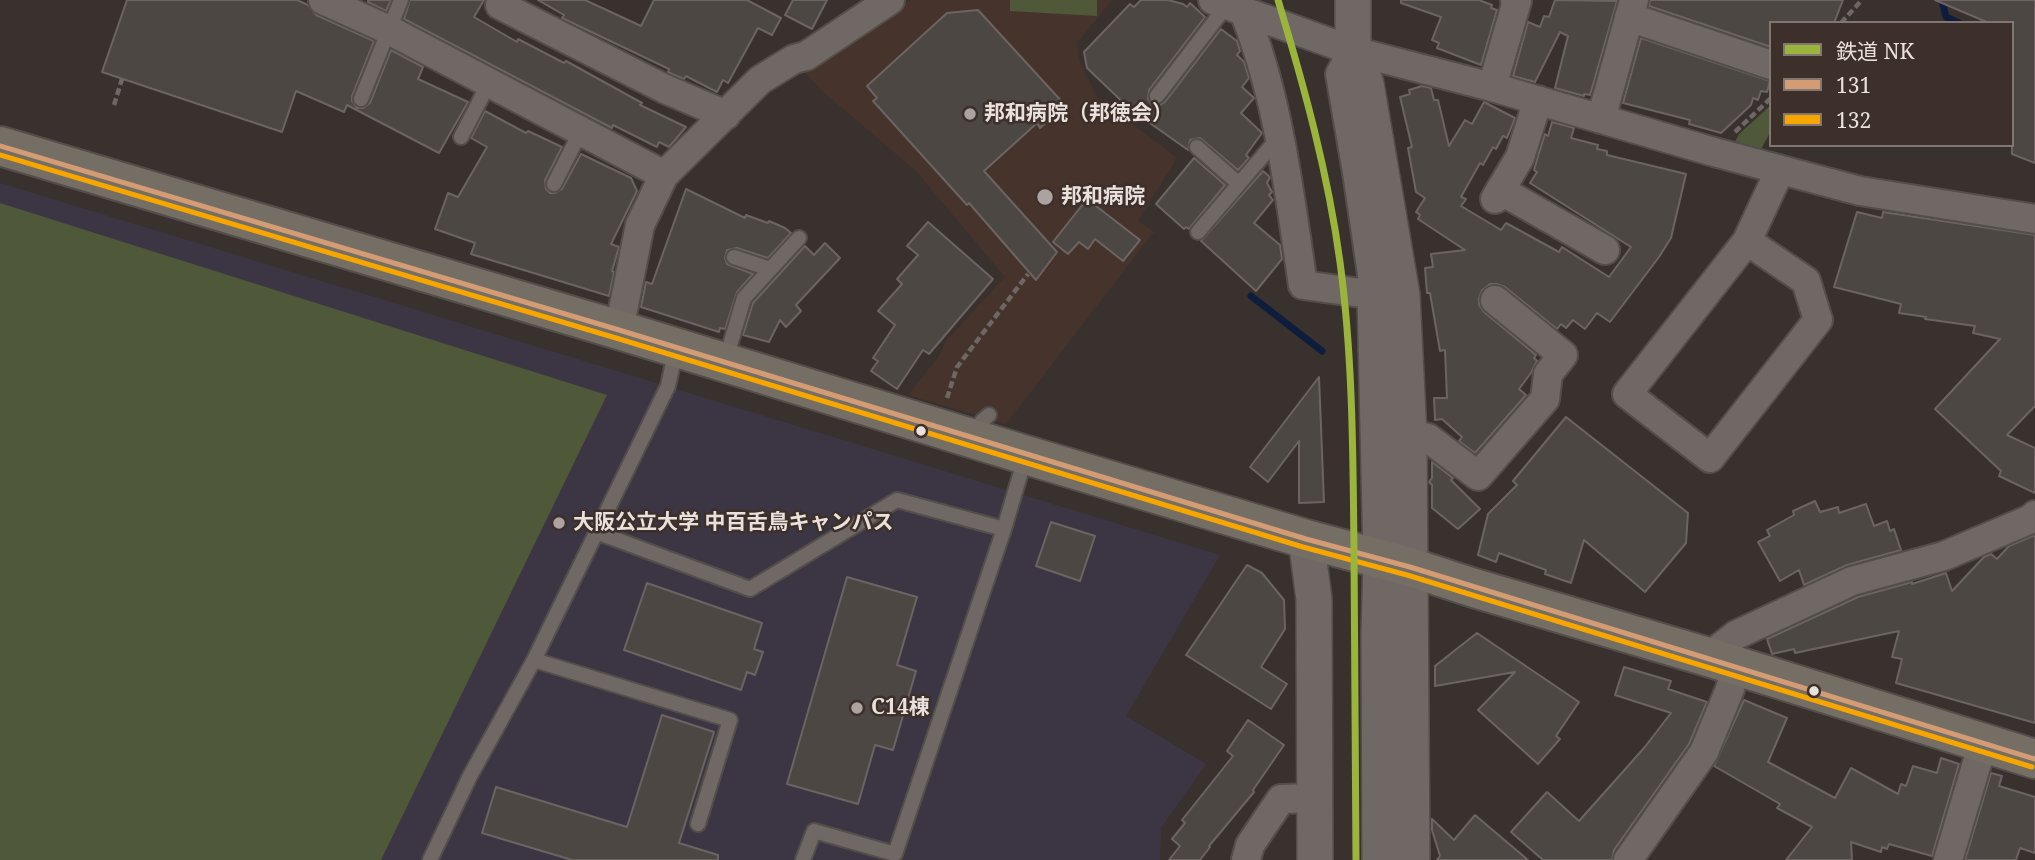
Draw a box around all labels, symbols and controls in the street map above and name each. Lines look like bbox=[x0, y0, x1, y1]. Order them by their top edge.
legend bbox=[1769, 21, 2014, 147]
text: 鉄道 NK bbox=[1836, 37, 1914, 65]
text: 131 bbox=[1836, 71, 1871, 99]
place label: 邦和病院（邦徳会） bbox=[984, 101, 1173, 127]
marker: 邦和病院（邦徳会） bbox=[962, 106, 978, 122]
text: 132 bbox=[1836, 106, 1871, 134]
place label: 邦和病院 bbox=[1061, 184, 1145, 210]
marker: 邦和病院 bbox=[1035, 187, 1055, 207]
unlabelled marker bbox=[914, 424, 928, 438]
place label: 大阪公立大学 中百舌鳥キャンパス bbox=[573, 510, 893, 536]
marker: 大阪公立大学 中百舌鳥キャンパス bbox=[551, 515, 567, 531]
unlabelled marker bbox=[1807, 684, 1821, 698]
place label: C14棟 bbox=[871, 695, 930, 721]
marker: C14棟 bbox=[849, 700, 865, 716]

